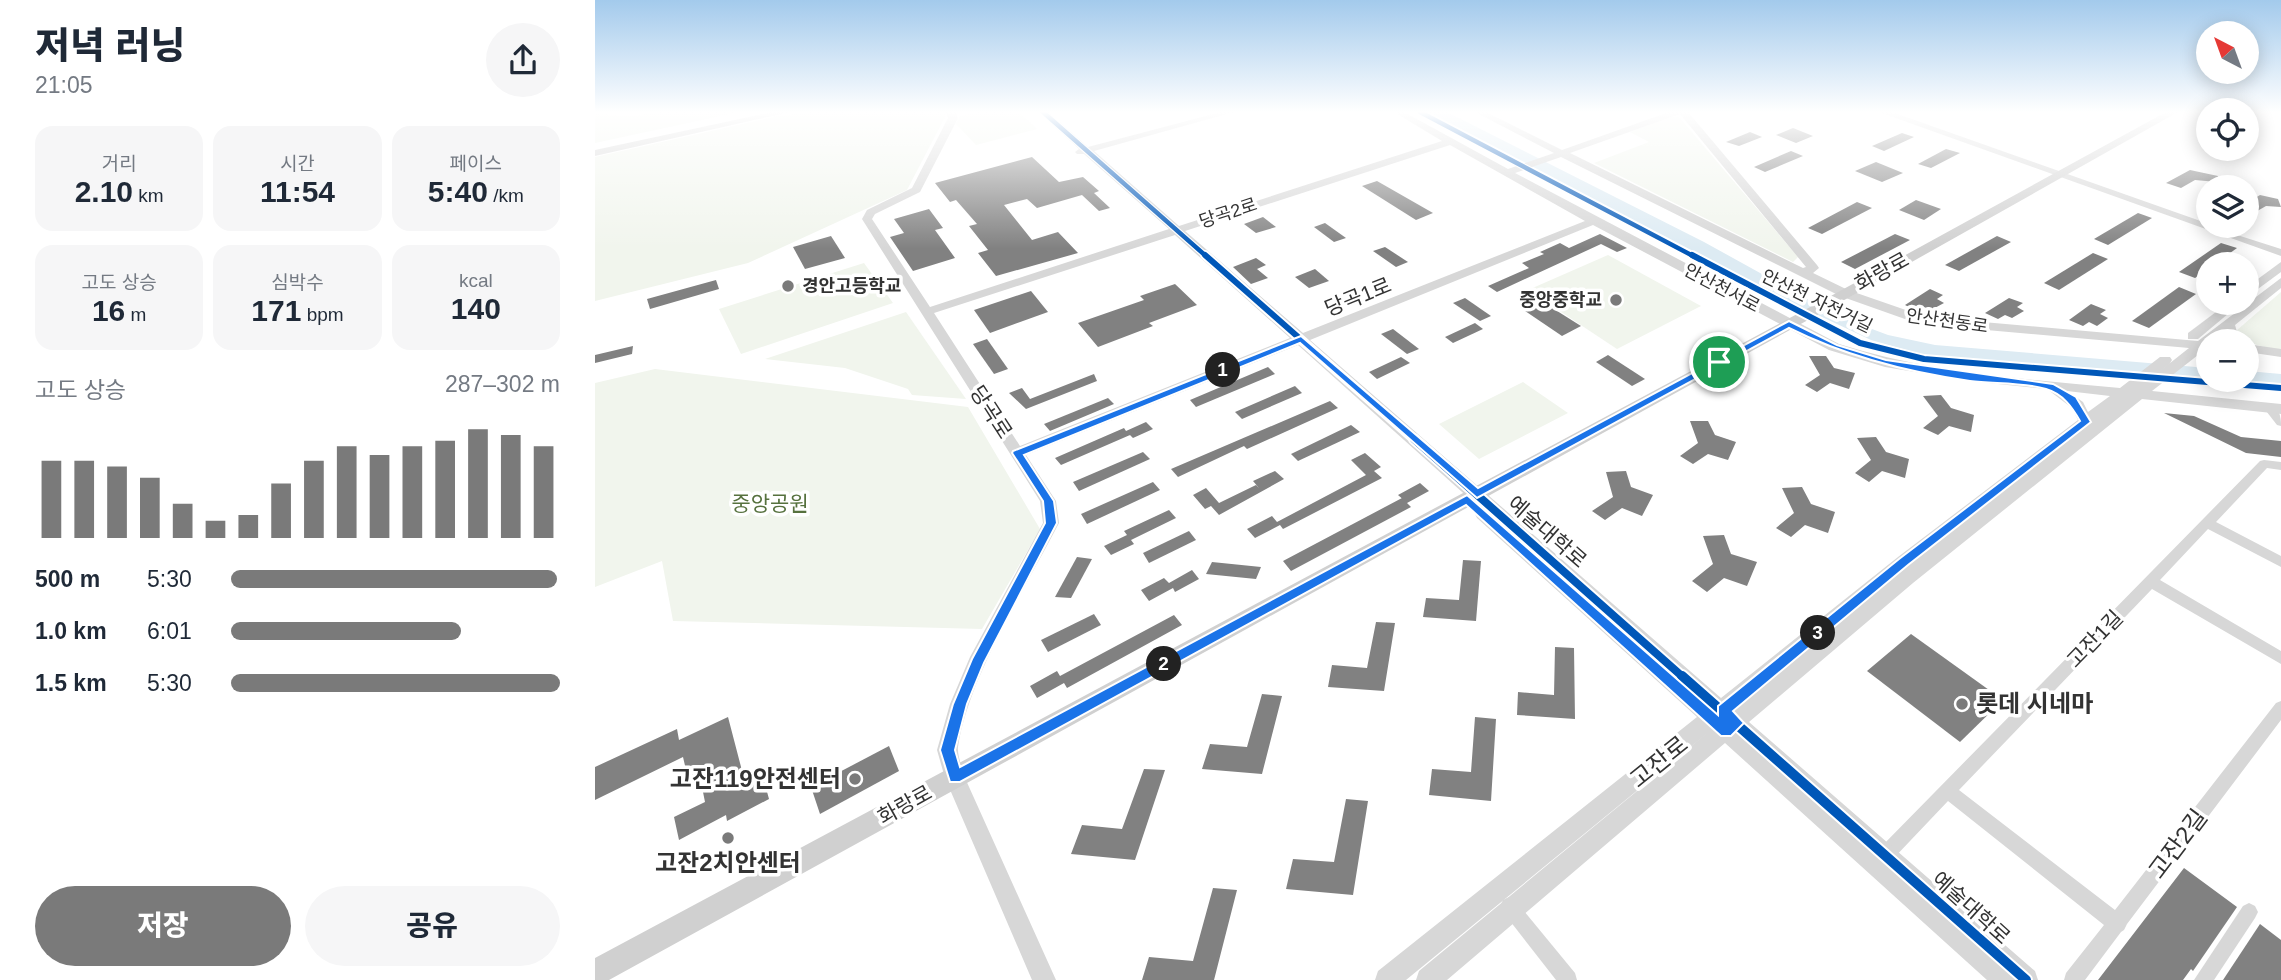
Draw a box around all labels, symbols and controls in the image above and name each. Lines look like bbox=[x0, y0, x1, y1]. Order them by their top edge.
north arrow bbox=[2196, 21, 2259, 84]
map controls bbox=[2196, 21, 2259, 392]
button: share bbox=[486, 23, 560, 97]
text: 저녁 러닝 bbox=[35, 25, 185, 67]
text: 21:05 bbox=[35, 72, 93, 98]
button: locate bbox=[2196, 98, 2259, 161]
text: 거리 bbox=[102, 153, 137, 174]
text: 시간 bbox=[280, 153, 315, 174]
text: 페이스 bbox=[450, 153, 502, 174]
text: 2.10 bbox=[75, 175, 133, 208]
text: 11:54 bbox=[260, 175, 335, 208]
text: 5:40 bbox=[428, 175, 488, 208]
button: layers bbox=[2196, 175, 2259, 238]
text: km bbox=[133, 185, 164, 206]
text: /km bbox=[488, 185, 524, 206]
street label: 당곡2로 bbox=[1197, 194, 1259, 232]
street label: 화랑로 bbox=[1851, 247, 1913, 296]
button: + bbox=[2196, 252, 2259, 315]
street label: 안산천서로 bbox=[1681, 260, 1763, 316]
street label: 안산천 자전거길 bbox=[1758, 266, 1876, 336]
text: kcal bbox=[459, 270, 493, 291]
text: 고도 상승 bbox=[82, 272, 157, 293]
text: 심박수 bbox=[271, 272, 324, 293]
street label: 당곡1로 bbox=[1321, 273, 1394, 320]
place label: 경안고등학교 bbox=[802, 276, 901, 296]
marker: 경안고등학교 bbox=[780, 278, 796, 294]
place label: 중앙중학교 bbox=[1519, 290, 1602, 310]
text: 140 bbox=[451, 292, 501, 325]
marker: 중앙중학교 bbox=[1608, 292, 1624, 308]
text: 16 bbox=[92, 294, 125, 327]
text: 171 bbox=[251, 294, 301, 327]
text: m bbox=[125, 304, 146, 325]
text: bpm bbox=[301, 304, 344, 325]
street label: 안산천동로 bbox=[1905, 305, 1989, 337]
button: − bbox=[2196, 329, 2259, 392]
pin bbox=[1689, 332, 1749, 392]
icon: arrive bbox=[1700, 343, 1738, 381]
pin: 1 bbox=[1205, 352, 1241, 388]
text: 1 bbox=[1217, 359, 1228, 380]
text: 287–302 m bbox=[445, 371, 560, 397]
text: 고도 상승 bbox=[35, 377, 126, 403]
street label: 당곡로 bbox=[966, 381, 1017, 442]
street label: 예술대학로 bbox=[1503, 491, 1591, 572]
park label: 중앙공원 bbox=[731, 492, 809, 515]
text: 500 m bbox=[35, 566, 100, 592]
text: 5:30 bbox=[147, 566, 192, 592]
street label: 고잔1길 bbox=[2062, 606, 2127, 672]
pin: 3 bbox=[1801, 616, 1835, 650]
text: 1.0 km bbox=[35, 618, 107, 644]
text: 6:01 bbox=[147, 618, 192, 644]
text: 3 bbox=[1812, 622, 1823, 643]
pin: 2 bbox=[1147, 646, 1181, 682]
text: 2 bbox=[1158, 653, 1169, 674]
text: 1.5 km bbox=[35, 670, 107, 696]
text: 5:30 bbox=[147, 670, 192, 696]
place label: 롯데 시네마 bbox=[1976, 690, 2093, 717]
marker: 롯데 시네마 bbox=[1954, 696, 1970, 712]
street label: 고잔로 bbox=[1624, 730, 1693, 793]
place label: 고잔119안전센터 bbox=[670, 765, 841, 792]
marker: 고잔119안전센터 bbox=[847, 771, 863, 787]
street label: 화랑로 bbox=[874, 780, 936, 829]
street label: 고잔2길 bbox=[2143, 804, 2212, 884]
marker: 고잔2치안센터 bbox=[720, 830, 736, 846]
place label: 고잔2치안센터 bbox=[655, 849, 801, 876]
street label: 예술대학로 bbox=[1928, 867, 2015, 948]
button: 저장 bbox=[35, 886, 291, 966]
button: 공유 bbox=[305, 886, 560, 966]

